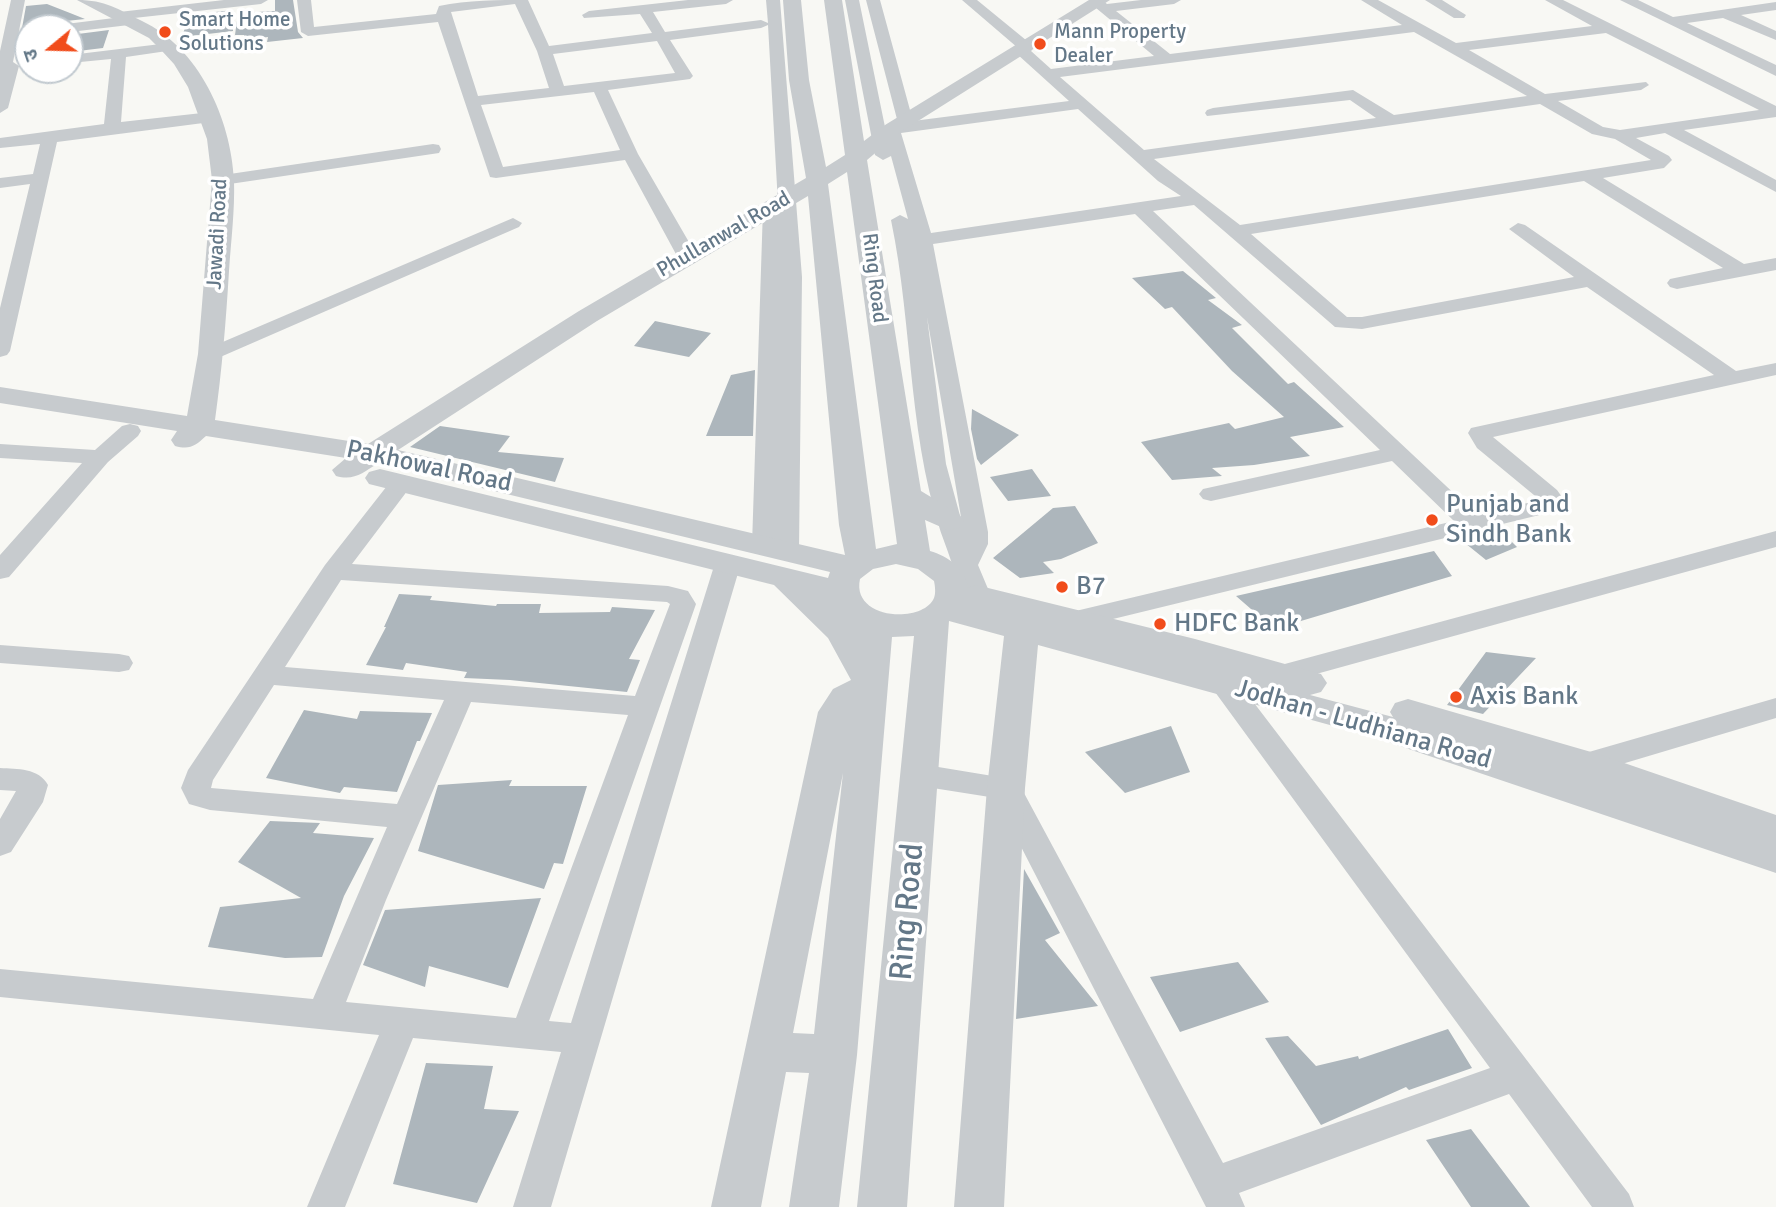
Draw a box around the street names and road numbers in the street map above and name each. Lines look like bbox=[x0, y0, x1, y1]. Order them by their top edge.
street label: Jawadi Road bbox=[203, 178, 233, 290]
street label: Phullanwal Road bbox=[653, 187, 795, 283]
street label: Ring Road bbox=[856, 232, 892, 324]
street label: Pakhowal Road bbox=[343, 434, 515, 500]
street label: Jodhan - Ludhiana Road bbox=[1231, 673, 1495, 777]
street label: Ring Road bbox=[883, 842, 933, 982]

